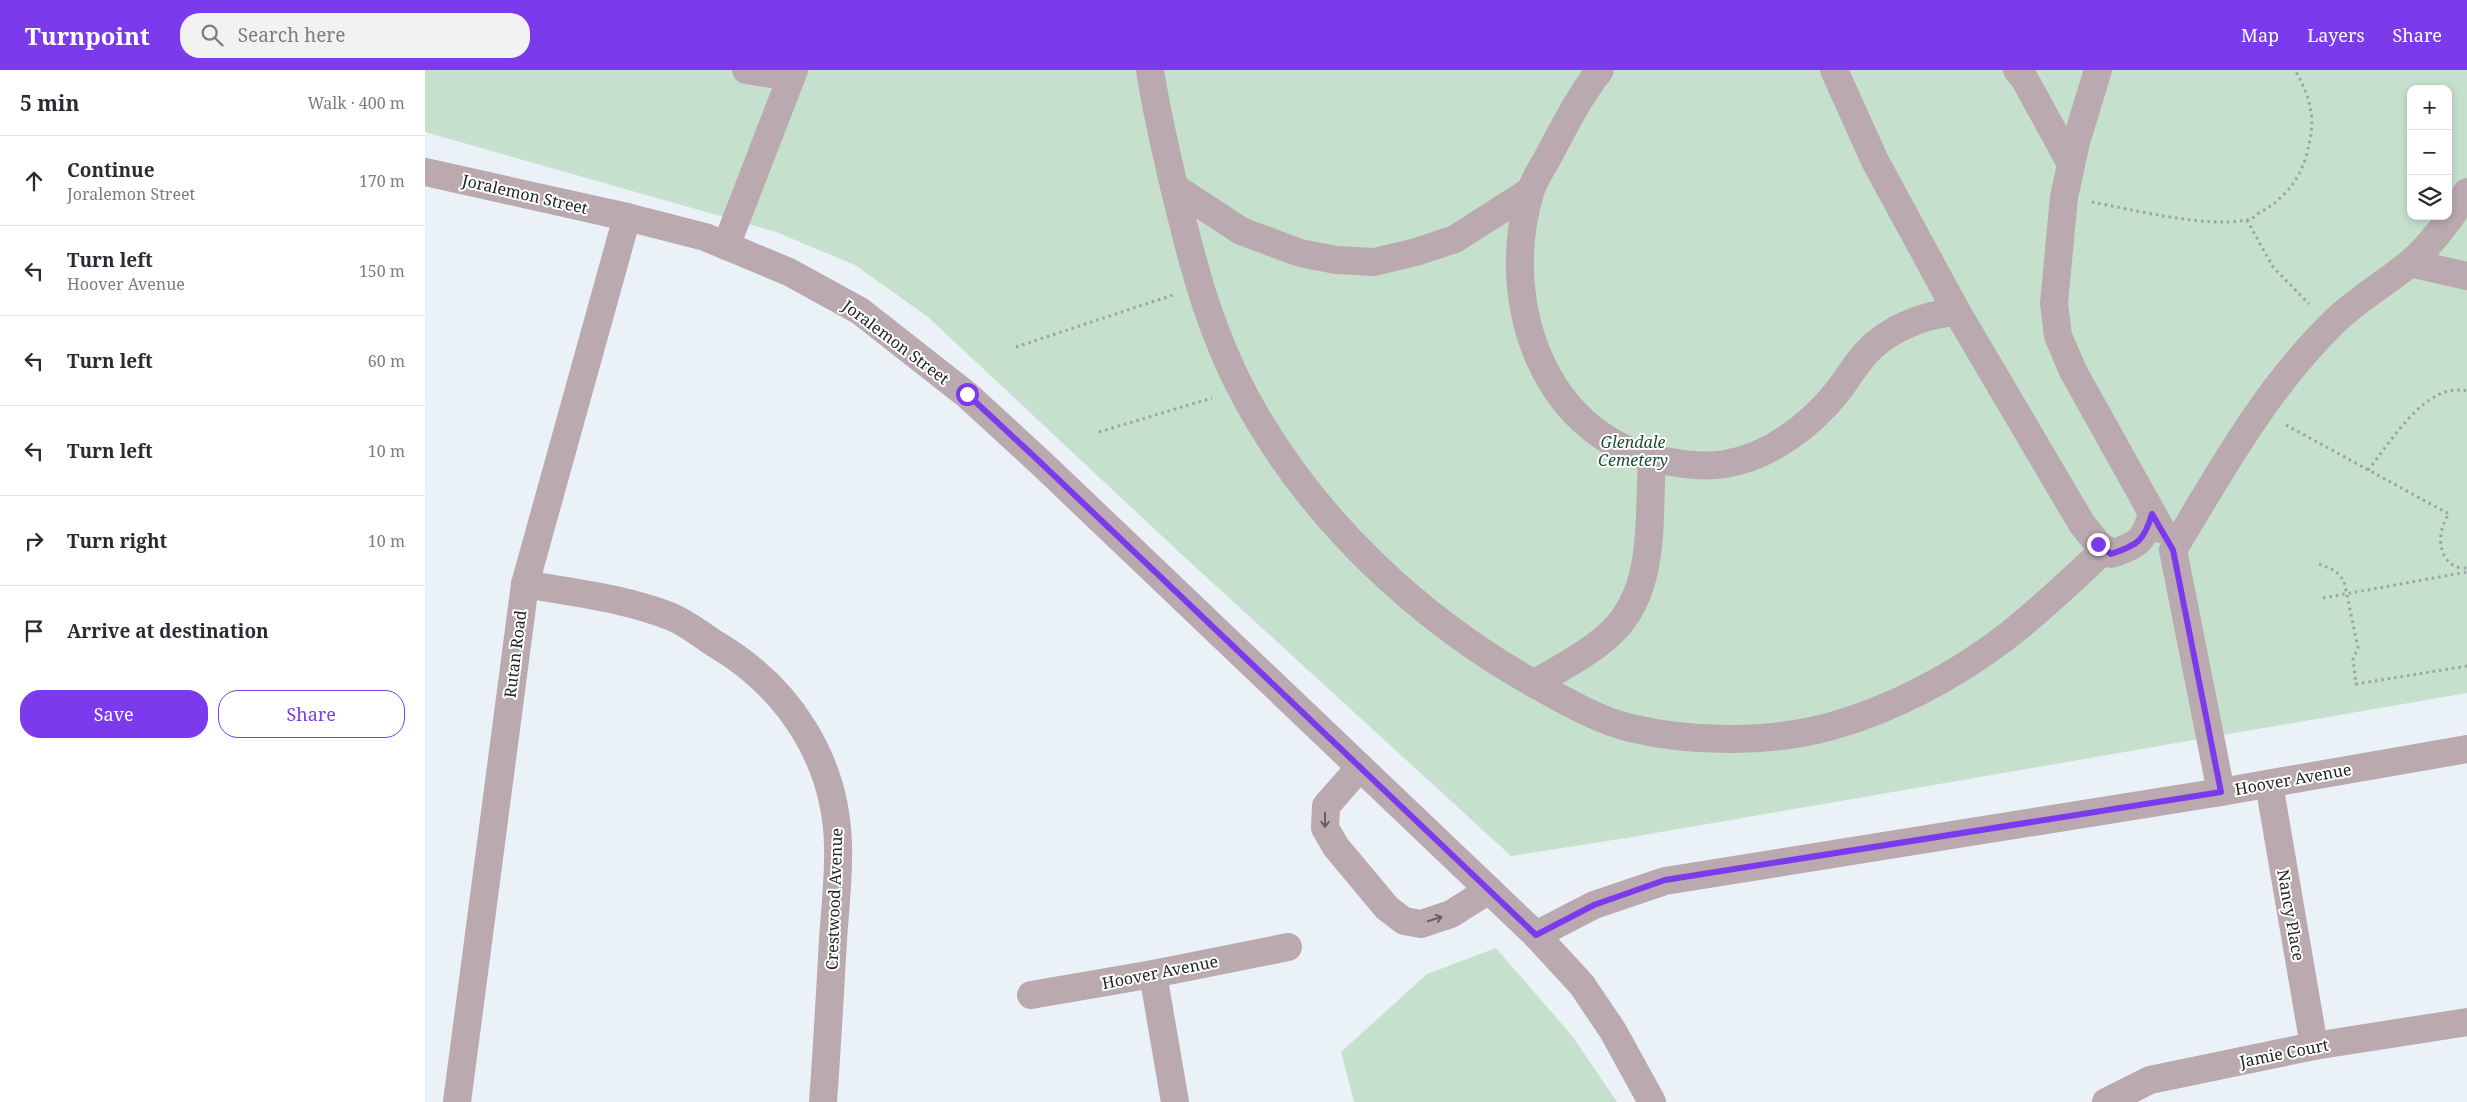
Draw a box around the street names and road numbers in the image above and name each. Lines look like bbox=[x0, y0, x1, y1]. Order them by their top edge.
street label: Joralemon Street bbox=[459, 169, 590, 219]
street label: Joralemon Street bbox=[837, 294, 954, 390]
street label: Rutan Road bbox=[499, 609, 531, 699]
street label: Hoover Avenue bbox=[2233, 758, 2353, 800]
street label: Crestwood Avenue bbox=[821, 828, 847, 970]
street label: Nancy Place bbox=[2272, 867, 2310, 963]
street label: Hoover Avenue bbox=[1100, 950, 1220, 994]
street label: Jamie Court bbox=[2237, 1034, 2331, 1073]

